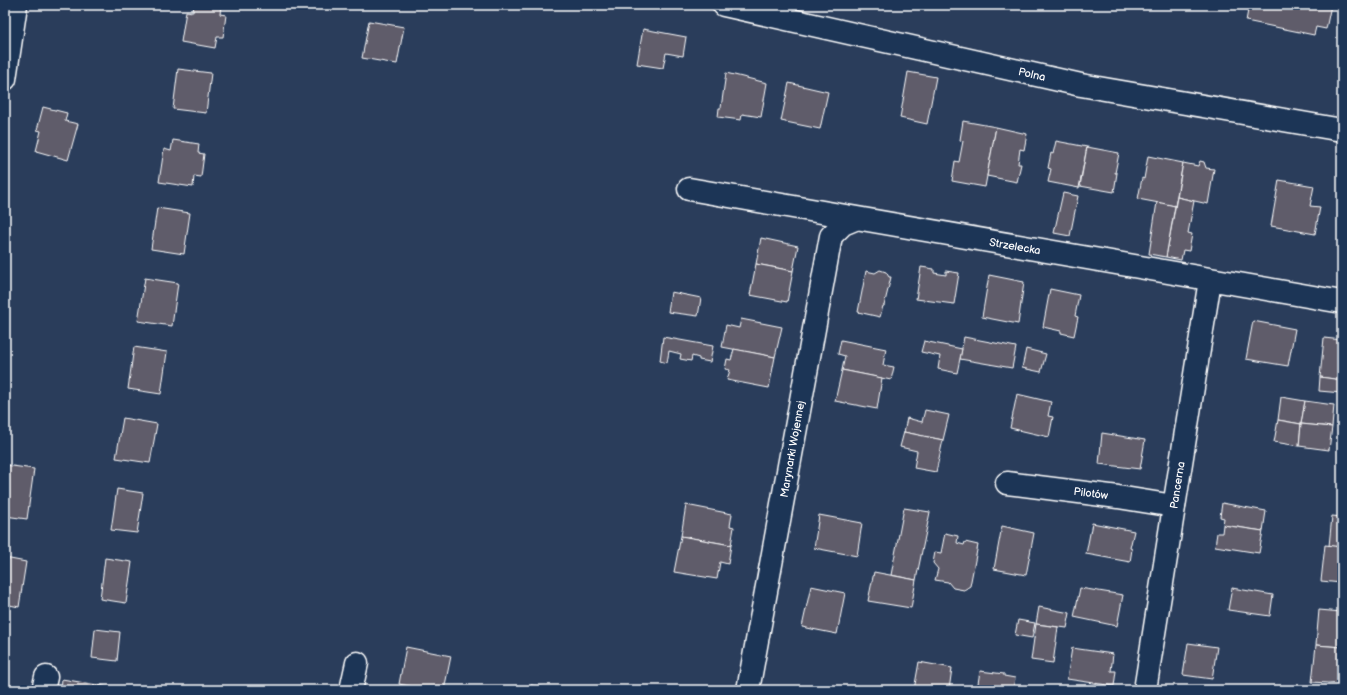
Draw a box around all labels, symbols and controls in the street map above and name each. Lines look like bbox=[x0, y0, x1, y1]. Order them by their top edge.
street label: Polna bbox=[1017, 65, 1047, 84]
street label: Strzelecka bbox=[988, 236, 1042, 257]
street label: Marynarki Wojennej bbox=[778, 400, 807, 499]
street label: Pancerna bbox=[1167, 461, 1188, 510]
street label: Pilotów bbox=[1073, 485, 1110, 502]

